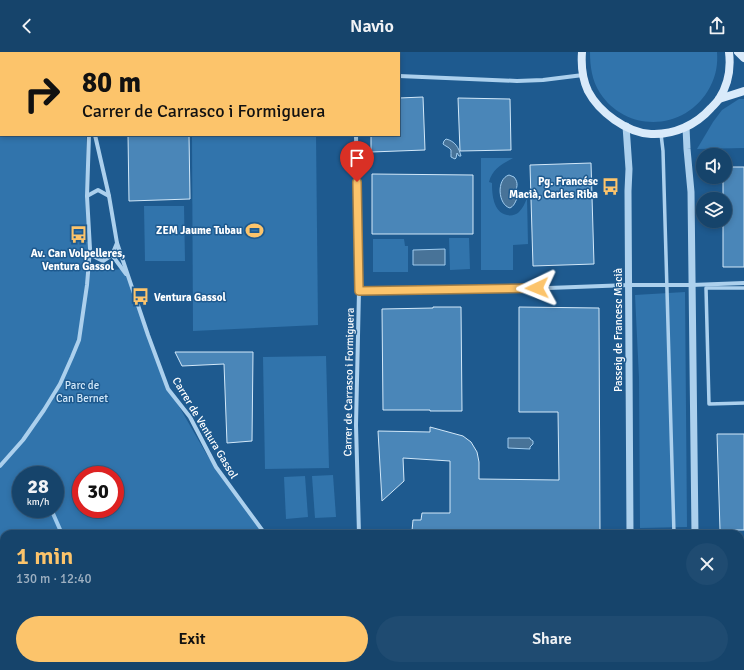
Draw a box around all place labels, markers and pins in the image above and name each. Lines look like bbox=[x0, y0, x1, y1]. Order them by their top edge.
pin bbox=[340, 141, 374, 182]
place label: Pg. Francésc Macià, Carles Riba bbox=[509, 175, 598, 201]
bus stop icon: Pg. Francésc Macià, Carles Riba bbox=[601, 177, 621, 197]
sports icon: ZEM Jaume Tubau bbox=[245, 220, 265, 240]
place label: ZEM Jaume Tubau bbox=[156, 224, 242, 237]
bus stop icon: Av. Can Volpelleres, Ventura Gassol bbox=[68, 225, 88, 245]
place label: Av. Can Volpelleres, Ventura Gassol bbox=[31, 247, 125, 273]
bus stop icon: Ventura Gassol bbox=[131, 287, 151, 307]
place label: Ventura Gassol bbox=[154, 291, 226, 304]

